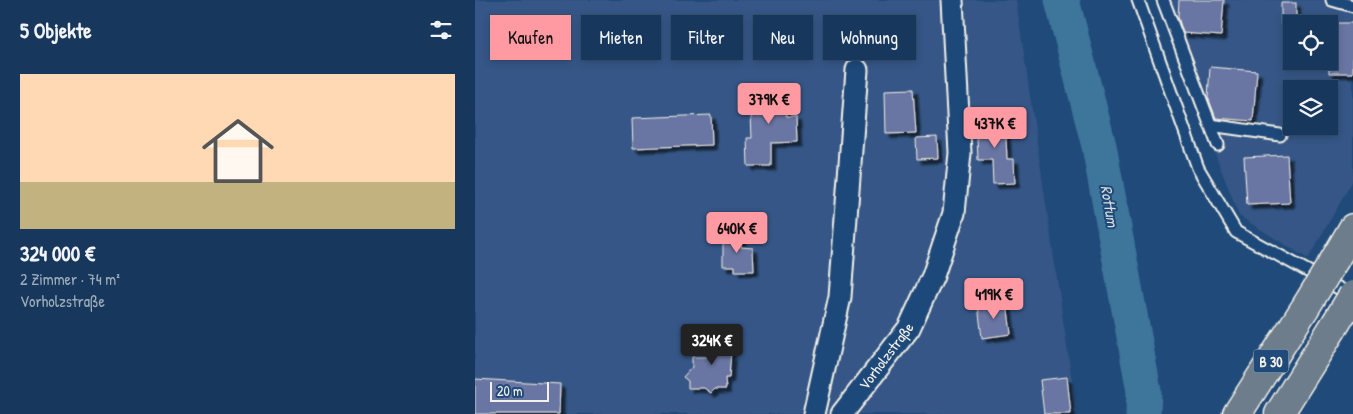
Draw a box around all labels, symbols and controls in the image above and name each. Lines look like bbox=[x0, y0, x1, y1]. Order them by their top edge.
chip: Kaufen bbox=[490, 15, 571, 60]
chip: Mieten bbox=[581, 15, 661, 60]
chip: Filter bbox=[671, 15, 743, 60]
chip: Neu bbox=[753, 15, 813, 60]
chip: Wohnung bbox=[823, 15, 916, 60]
map controls bbox=[1283, 15, 1338, 135]
button: locate bbox=[1283, 15, 1338, 70]
text: 5 Objekte bbox=[20, 16, 92, 45]
icon: filters bbox=[427, 16, 455, 44]
button: layers bbox=[1283, 80, 1338, 135]
pin: 379K € bbox=[728, 82, 810, 125]
text: 379K € bbox=[749, 88, 789, 110]
icon: home bbox=[193, 106, 283, 196]
pin: 437K € bbox=[954, 106, 1036, 149]
text: 437K € bbox=[975, 112, 1015, 134]
water label: Rottum bbox=[1096, 183, 1125, 230]
pin: 640K € bbox=[696, 212, 778, 254]
text: 640K € bbox=[717, 217, 757, 239]
text: 324 000 € bbox=[20, 239, 95, 268]
text: 2 Zimmer · 74 m² bbox=[20, 268, 120, 290]
pin: 419K € bbox=[953, 278, 1035, 320]
text: 419K € bbox=[975, 283, 1013, 305]
text: Vorholzstraße bbox=[20, 290, 105, 312]
street label: Vorholzstraße bbox=[854, 318, 918, 394]
pin: 324K € bbox=[671, 324, 753, 366]
text: 324K € bbox=[692, 329, 732, 351]
road number: B 30 bbox=[1253, 350, 1289, 372]
scale bar bbox=[490, 379, 549, 402]
text: 20 m bbox=[497, 381, 523, 400]

